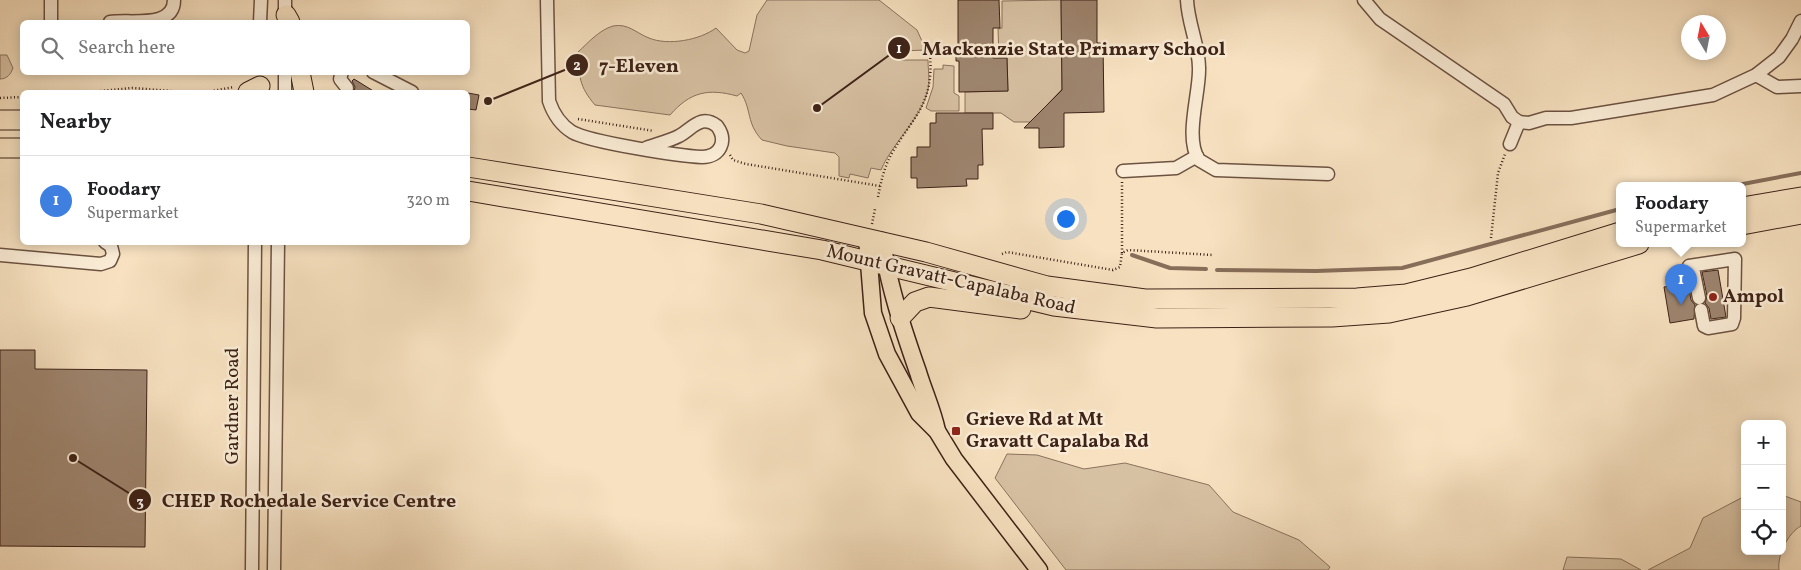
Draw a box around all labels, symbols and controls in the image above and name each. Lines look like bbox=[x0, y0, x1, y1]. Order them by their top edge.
north arrow bbox=[1681, 15, 1726, 60]
search box bbox=[20, 20, 470, 75]
callout: Mackenzie State Primary School bbox=[887, 31, 1236, 66]
icon: search bbox=[38, 34, 66, 62]
text: Search here bbox=[78, 35, 175, 61]
text: Mackenzie State Primary School bbox=[922, 36, 1226, 64]
text: 1 bbox=[896, 39, 902, 60]
callout: 7-Eleven bbox=[564, 47, 689, 82]
text: 7-Eleven bbox=[599, 53, 679, 81]
text: 2 bbox=[573, 56, 581, 77]
text: Nearby bbox=[40, 108, 111, 137]
text: Foodary bbox=[87, 177, 161, 203]
popup bbox=[1616, 182, 1746, 247]
text: 1 bbox=[53, 190, 59, 212]
text: 320 m bbox=[406, 190, 450, 212]
text: Foodary bbox=[1635, 191, 1709, 217]
text: Supermarket bbox=[87, 203, 179, 225]
your location bbox=[1053, 206, 1079, 232]
text: Supermarket bbox=[1635, 217, 1727, 239]
street label: Mount Gravatt-Capalaba Road bbox=[824, 239, 1078, 321]
pin: 1 bbox=[1665, 264, 1697, 305]
place label: Ampol bbox=[1723, 284, 1784, 310]
marker: Ampol bbox=[1707, 291, 1719, 303]
street label: Gardner Road bbox=[220, 347, 246, 465]
place label: Grieve Rd at Mt Gravatt Capalaba Rd bbox=[966, 407, 1149, 455]
map controls bbox=[1741, 420, 1786, 555]
button: + bbox=[1741, 420, 1786, 465]
marker: Grieve Rd at Mt Gravatt Capalaba Rd bbox=[950, 425, 962, 437]
button: − bbox=[1741, 465, 1786, 510]
callout: CHEP Rochedale Service Centre bbox=[127, 483, 467, 518]
text: CHEP Rochedale Service Centre bbox=[162, 488, 456, 516]
text: 3 bbox=[136, 492, 144, 513]
button: locate bbox=[1741, 510, 1786, 555]

